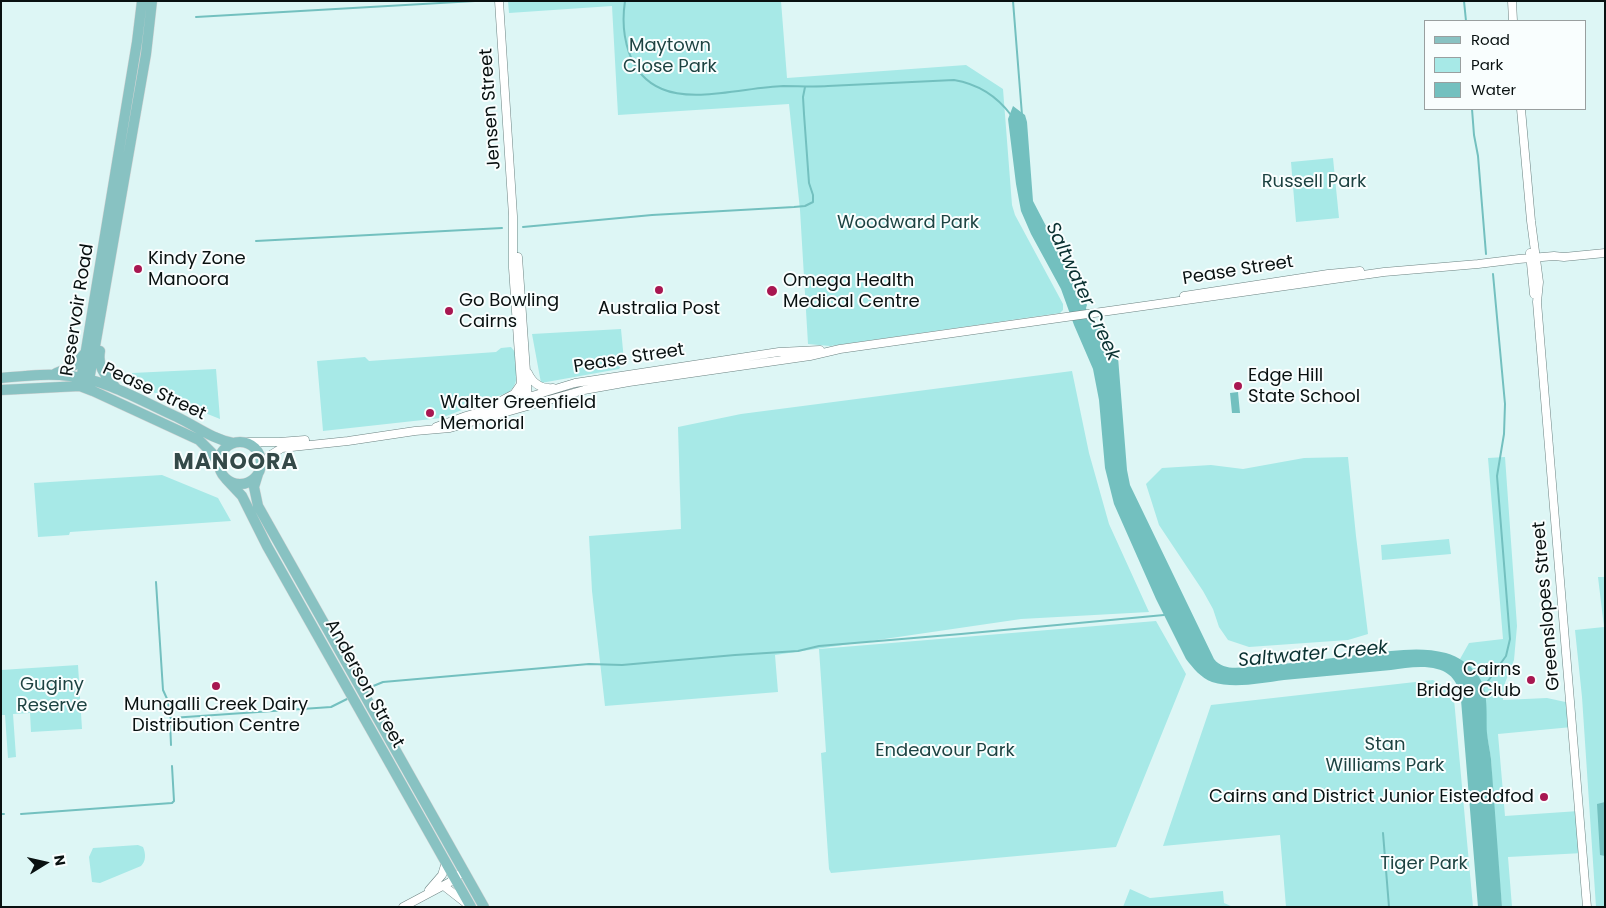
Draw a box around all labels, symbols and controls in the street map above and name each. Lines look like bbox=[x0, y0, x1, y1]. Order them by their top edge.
legend bbox=[1424, 20, 1586, 110]
text: Road bbox=[1471, 29, 1510, 50]
park label: Maytown Close Park bbox=[623, 35, 717, 78]
street label: Jensen Street bbox=[476, 47, 506, 171]
text: Park bbox=[1471, 54, 1503, 75]
text: Water bbox=[1471, 79, 1516, 100]
park label: Russell Park bbox=[1262, 171, 1366, 193]
park label: Woodward Park bbox=[837, 212, 979, 234]
water label: Saltwater Creek bbox=[1040, 219, 1124, 365]
street label: Reservoir Road bbox=[57, 242, 99, 378]
place label: Kindy Zone Manoora bbox=[148, 248, 246, 290]
street label: Pease Street bbox=[1181, 252, 1295, 290]
marker: Kindy Zone Manoora bbox=[132, 263, 144, 275]
place label: Omega Health Medical Centre bbox=[783, 270, 920, 312]
marker: Australia Post bbox=[653, 284, 665, 296]
marker: Omega Health Medical Centre bbox=[765, 284, 779, 298]
place label: Go Bowling Cairns bbox=[459, 290, 559, 332]
place label: Australia Post bbox=[598, 298, 720, 320]
marker: Go Bowling Cairns bbox=[443, 305, 455, 317]
street label: Pease Street bbox=[572, 340, 686, 378]
street label: Pease Street bbox=[99, 359, 209, 425]
place label: Edge Hill State School bbox=[1248, 365, 1360, 408]
marker: Edge Hill State School bbox=[1232, 380, 1244, 392]
place label: Walter Greenfield Memorial bbox=[440, 392, 596, 434]
marker: Walter Greenfield Memorial bbox=[424, 407, 436, 419]
district label: MANOORA bbox=[173, 450, 299, 476]
street label: Greenslopes Street bbox=[1529, 520, 1565, 692]
street label: Anderson Street bbox=[320, 616, 408, 752]
water label: Saltwater Creek bbox=[1237, 637, 1389, 673]
place label: Cairns Bridge Club bbox=[1417, 659, 1521, 702]
park label: Guginy Reserve bbox=[17, 674, 87, 716]
marker: Cairns Bridge Club bbox=[1525, 674, 1537, 686]
marker: Mungalli Creek Dairy Distribution Centre bbox=[210, 680, 222, 692]
place label: Mungalli Creek Dairy Distribution Centre bbox=[124, 694, 308, 736]
park label: Stan Williams Park bbox=[1326, 734, 1444, 776]
park label: Endeavour Park bbox=[875, 740, 1015, 762]
place label: Cairns and District Junior Eisteddfod bbox=[1209, 786, 1534, 808]
marker: Cairns and District Junior Eisteddfod bbox=[1538, 791, 1550, 803]
north arrow bbox=[20, 838, 70, 888]
text: N bbox=[49, 853, 71, 867]
park label: Tiger Park bbox=[1380, 853, 1468, 875]

